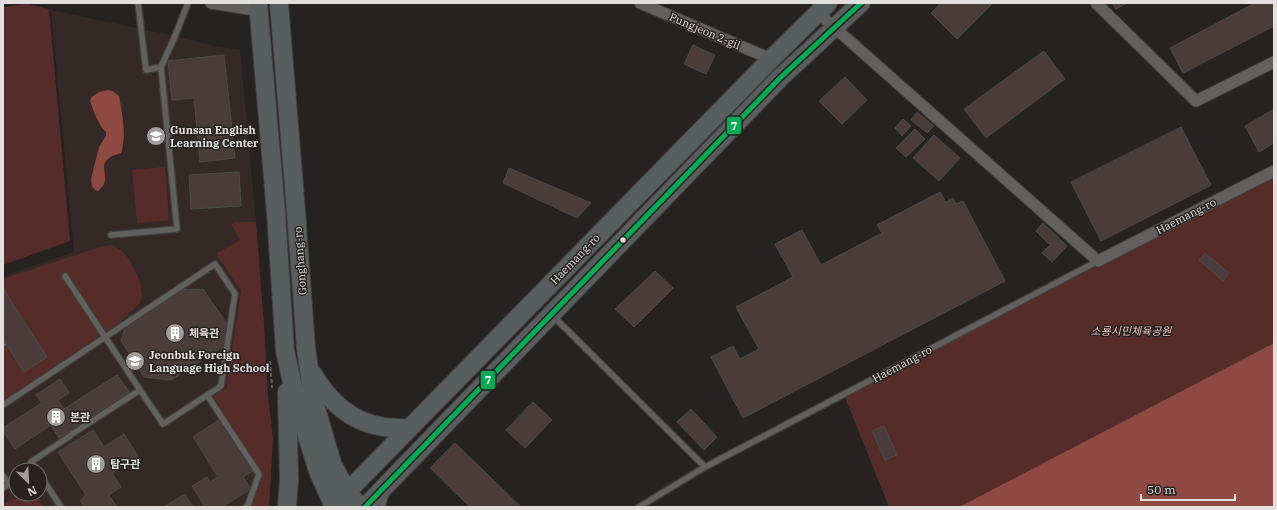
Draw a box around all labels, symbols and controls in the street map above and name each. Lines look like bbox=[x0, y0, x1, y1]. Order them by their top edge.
street label: Pungjeon 2-gil bbox=[667, 10, 743, 52]
line badge: 7 bbox=[726, 116, 742, 135]
text: 7 bbox=[731, 119, 737, 133]
place label: Gunsan English Learning Center bbox=[170, 123, 259, 150]
school or university icon: Gunsan English Learning Center bbox=[145, 125, 167, 147]
street label: Haemang-ro bbox=[1154, 195, 1218, 237]
street label: Gonghang-ro bbox=[291, 226, 309, 296]
street label: Haemang-ro bbox=[547, 231, 603, 287]
unlabelled marker bbox=[618, 235, 628, 245]
building icon: 체육관 bbox=[164, 322, 186, 344]
park label: 소룡시민체육공원 bbox=[1091, 324, 1172, 338]
place label: 체육관 bbox=[189, 326, 219, 340]
street label: Haemang-ro bbox=[870, 342, 934, 386]
place label: Jeonbuk Foreign Language High School bbox=[149, 348, 270, 375]
school or university icon: Jeonbuk Foreign Language High School bbox=[124, 350, 146, 372]
line badge: 7 bbox=[480, 370, 496, 390]
text: 7 bbox=[485, 373, 491, 387]
building icon: 본관 bbox=[45, 406, 67, 428]
place label: 본관 bbox=[70, 410, 90, 424]
building icon: 탐구관 bbox=[85, 453, 107, 475]
place label: 탐구관 bbox=[110, 457, 140, 471]
north arrow bbox=[8, 462, 48, 502]
scale bar bbox=[1141, 476, 1235, 502]
text: 50 m bbox=[1147, 482, 1176, 497]
text: N bbox=[25, 483, 39, 499]

